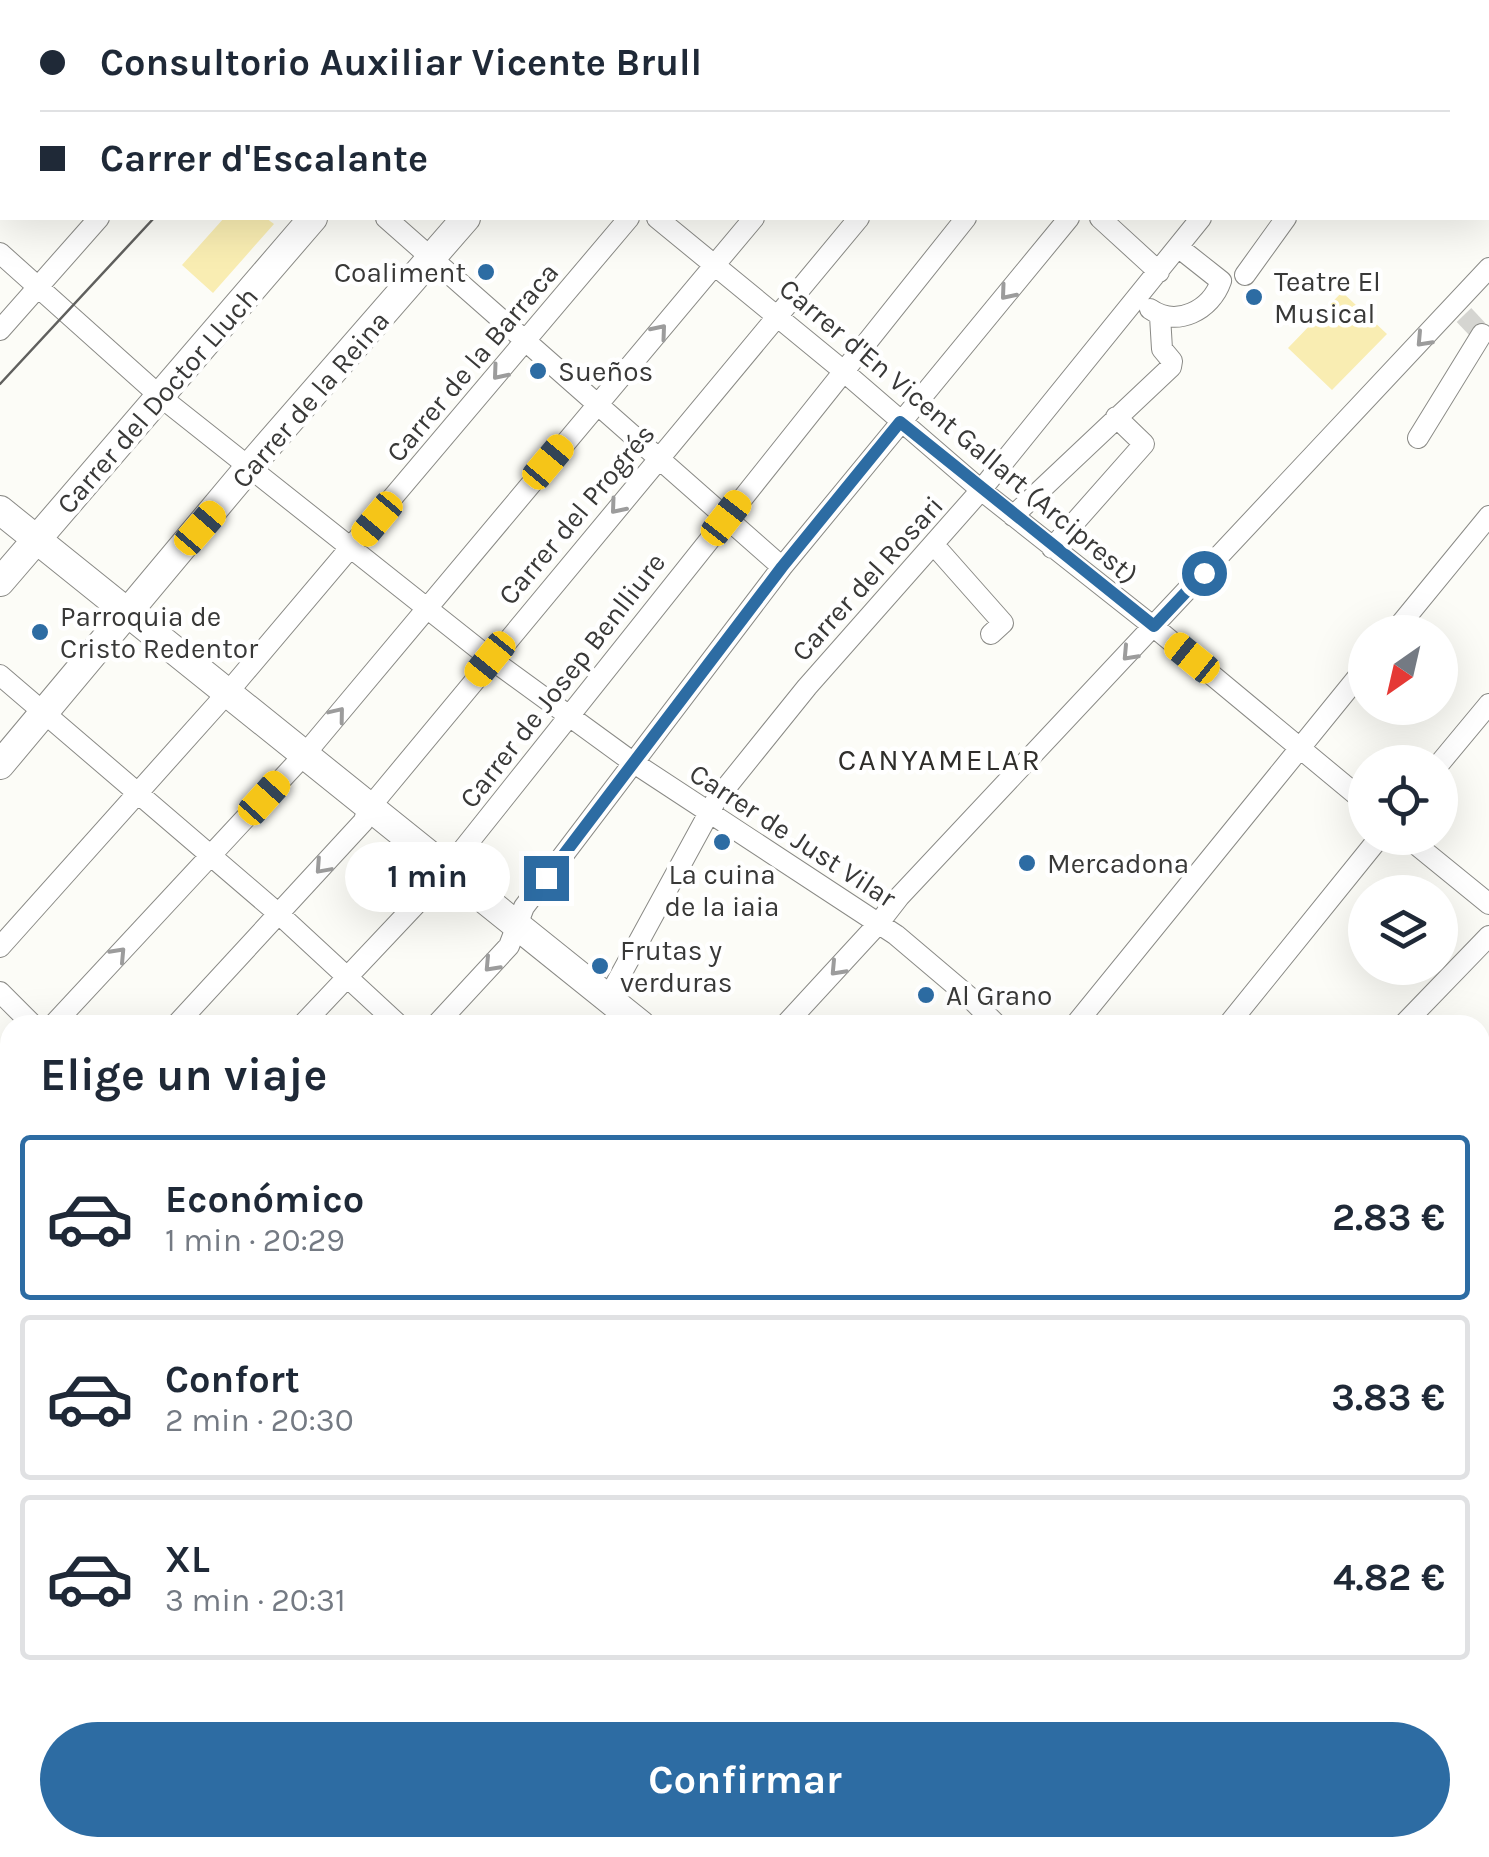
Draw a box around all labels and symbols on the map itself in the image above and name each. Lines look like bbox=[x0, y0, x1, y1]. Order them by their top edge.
place label: Coaliment bbox=[334, 256, 466, 289]
street label: Carrer de la Barraca bbox=[379, 256, 565, 469]
marker: Coaliment bbox=[475, 261, 497, 283]
place label: Teatre El Musical bbox=[1274, 265, 1381, 330]
street label: Carrer d'En Vicent Gallart (Arciprest) bbox=[773, 272, 1145, 591]
street label: Carrer del Doctor Lluch bbox=[50, 280, 265, 520]
one-way arrow bbox=[1001, 281, 1019, 299]
marker: Teatre El Musical bbox=[1243, 286, 1265, 308]
street label: Carrer de la Reina bbox=[225, 304, 396, 495]
one-way arrow bbox=[648, 324, 666, 342]
one-way arrow bbox=[1417, 328, 1435, 347]
place label: Sueños bbox=[558, 355, 653, 388]
marker: Sueños bbox=[527, 360, 549, 382]
one-way arrow bbox=[493, 361, 511, 379]
street label: Carrer del Progrés bbox=[491, 417, 661, 611]
car bbox=[517, 429, 579, 495]
car bbox=[696, 485, 756, 551]
car bbox=[346, 486, 408, 552]
street label: Carrer del Rosari bbox=[785, 489, 950, 668]
car bbox=[169, 496, 231, 560]
one-way arrow bbox=[611, 496, 629, 514]
street label: Carrer de Josep Benlliure bbox=[453, 546, 672, 814]
route start bbox=[1182, 551, 1227, 596]
place label: Parroquia de Cristo Redentor bbox=[60, 600, 259, 665]
north arrow bbox=[1348, 615, 1458, 725]
marker: Parroquia de Cristo Redentor bbox=[29, 621, 51, 643]
car bbox=[459, 626, 521, 692]
car bbox=[1159, 627, 1225, 689]
one-way arrow bbox=[1123, 642, 1141, 661]
one-way arrow bbox=[326, 707, 344, 725]
district label: CANYAMELAR bbox=[838, 742, 1042, 778]
street label: Carrer de Just Vilar bbox=[683, 756, 903, 915]
car bbox=[233, 766, 295, 830]
marker: La cuina de la iaia bbox=[711, 831, 733, 853]
callout: 1 min bbox=[346, 843, 511, 913]
place label: Mercadona bbox=[1047, 847, 1189, 880]
marker: Mercadona bbox=[1016, 852, 1038, 874]
one-way arrow bbox=[316, 855, 334, 874]
route end bbox=[524, 856, 569, 901]
place label: La cuina de la iaia bbox=[664, 858, 780, 923]
place label: Frutas y verduras bbox=[620, 934, 732, 999]
one-way arrow bbox=[107, 947, 125, 966]
one-way arrow bbox=[485, 954, 503, 972]
marker: Frutas y verduras bbox=[589, 955, 611, 977]
one-way arrow bbox=[831, 957, 849, 976]
place label: Al Grano bbox=[946, 979, 1052, 1012]
marker: Al Grano bbox=[915, 984, 937, 1006]

